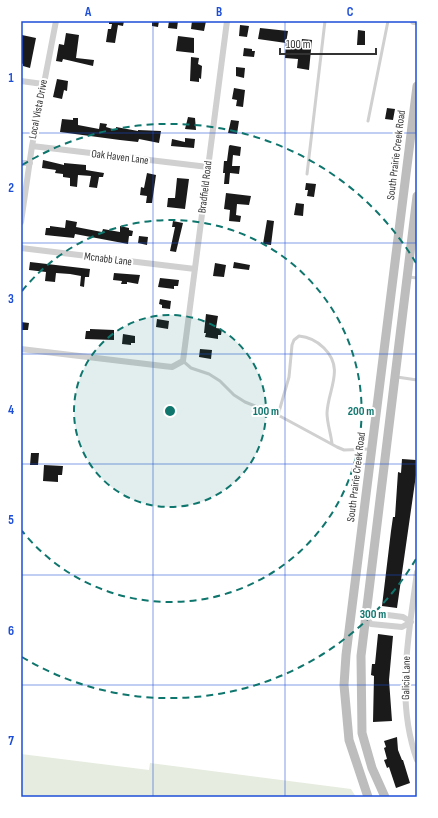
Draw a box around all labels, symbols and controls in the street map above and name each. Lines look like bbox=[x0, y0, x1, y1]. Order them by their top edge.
text: A bbox=[84, 4, 92, 20]
text: B bbox=[216, 4, 222, 20]
text: C bbox=[347, 4, 354, 20]
scale bar bbox=[280, 30, 376, 56]
text: 100 m bbox=[286, 37, 311, 52]
text: 1 bbox=[8, 70, 14, 86]
street label: Local Vista Drive bbox=[26, 78, 50, 140]
street label: South Prairie Creek Road bbox=[384, 109, 408, 201]
street label: Oak Haven Lane bbox=[91, 147, 149, 167]
street label: Bradfield Road bbox=[195, 160, 215, 214]
text: 2 bbox=[8, 180, 14, 196]
street label: Mcnabb Lane bbox=[83, 250, 133, 268]
text: 3 bbox=[8, 291, 14, 307]
text: 4 bbox=[8, 402, 14, 418]
centre of rings bbox=[163, 404, 177, 418]
text: 100 m bbox=[253, 404, 279, 419]
text: 200 m bbox=[348, 404, 374, 419]
street label: South Prairie Creek Road bbox=[344, 431, 368, 523]
text: 5 bbox=[8, 512, 14, 528]
text: 300 m bbox=[360, 607, 386, 622]
text: 6 bbox=[8, 623, 14, 639]
street label: Galicia Lane bbox=[399, 656, 413, 700]
text: 7 bbox=[8, 733, 14, 749]

